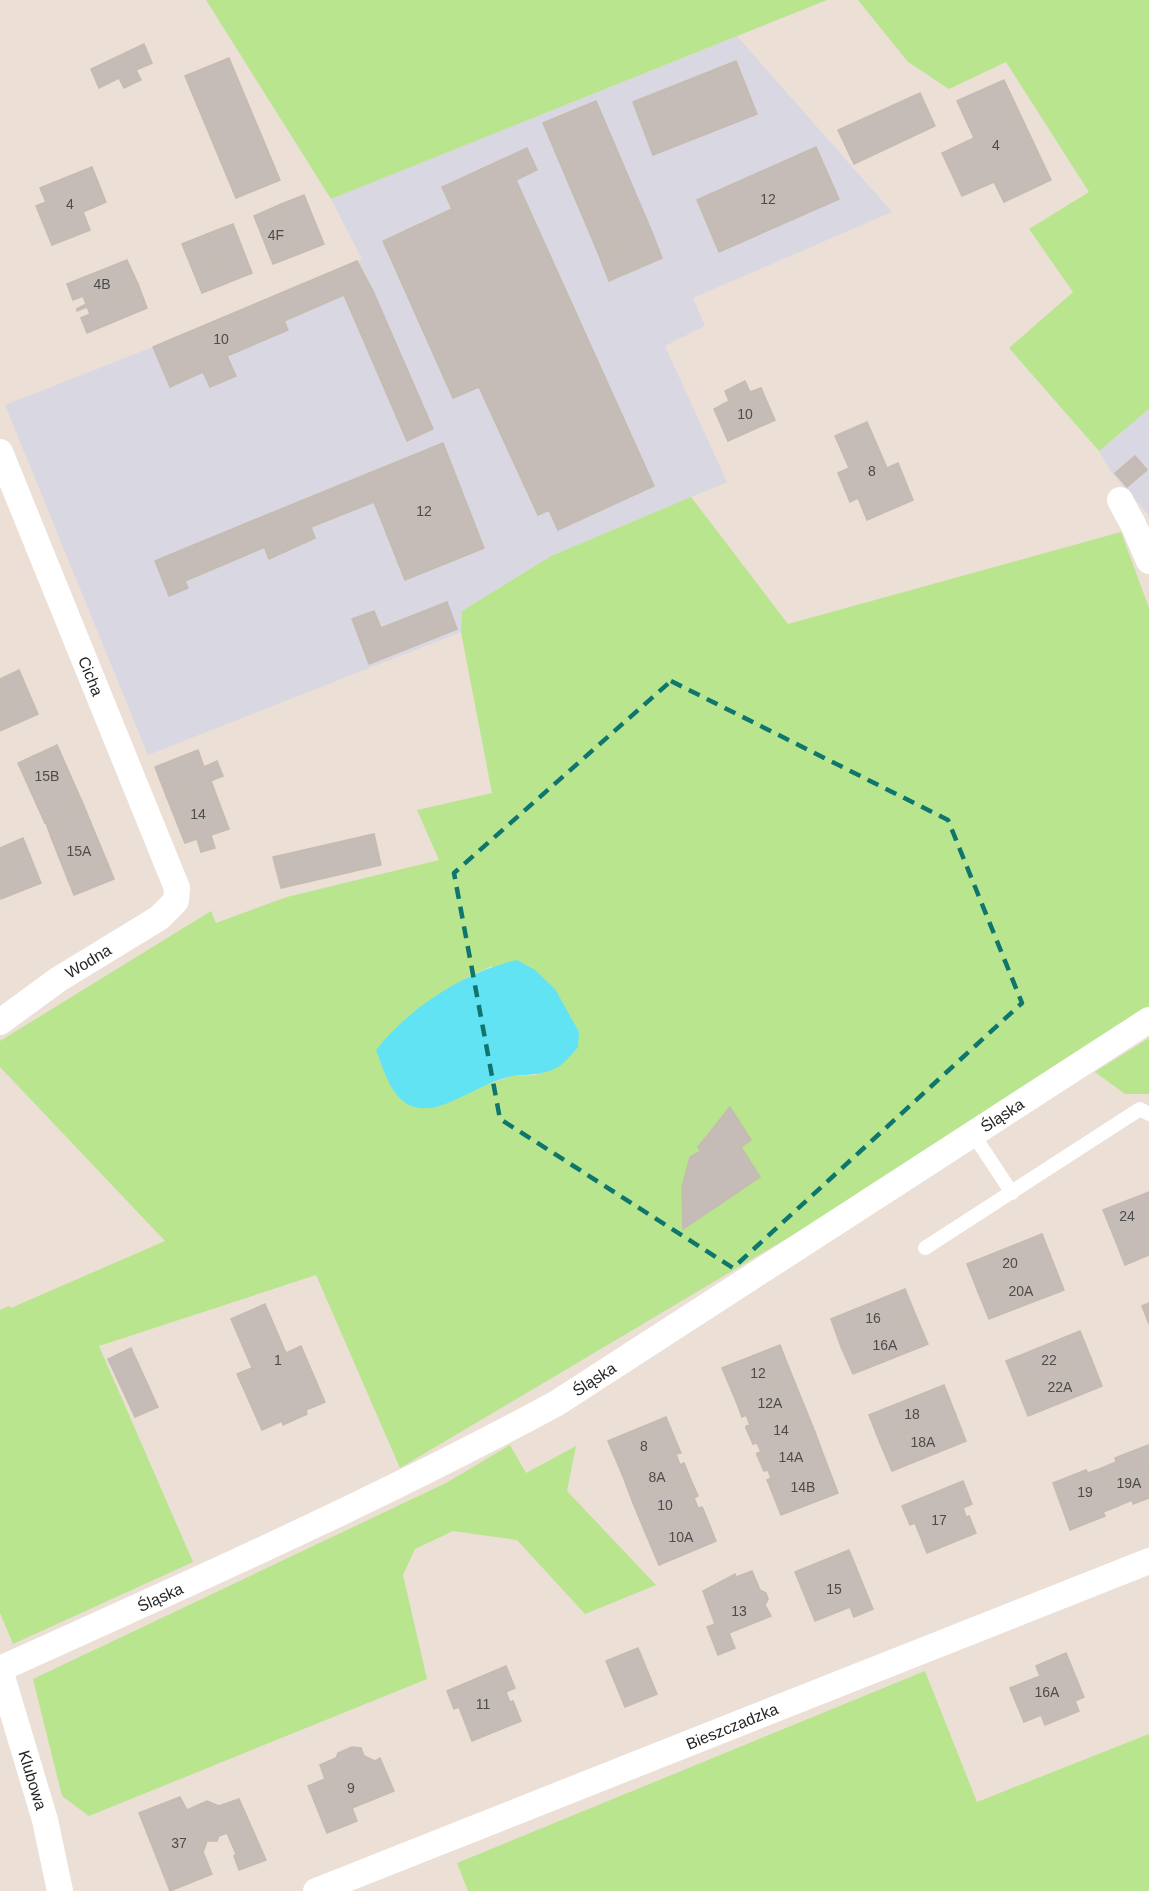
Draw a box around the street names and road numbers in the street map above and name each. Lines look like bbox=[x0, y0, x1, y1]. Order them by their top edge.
street label: Cicha bbox=[75, 654, 106, 698]
street label: Wodna bbox=[62, 941, 114, 982]
street label: Śląska bbox=[977, 1094, 1027, 1136]
street label: Śląska bbox=[569, 1358, 619, 1400]
street label: Śląska bbox=[134, 1579, 186, 1615]
street label: Bieszczadzka bbox=[684, 1700, 781, 1753]
street label: Klubowa bbox=[15, 1748, 50, 1812]

